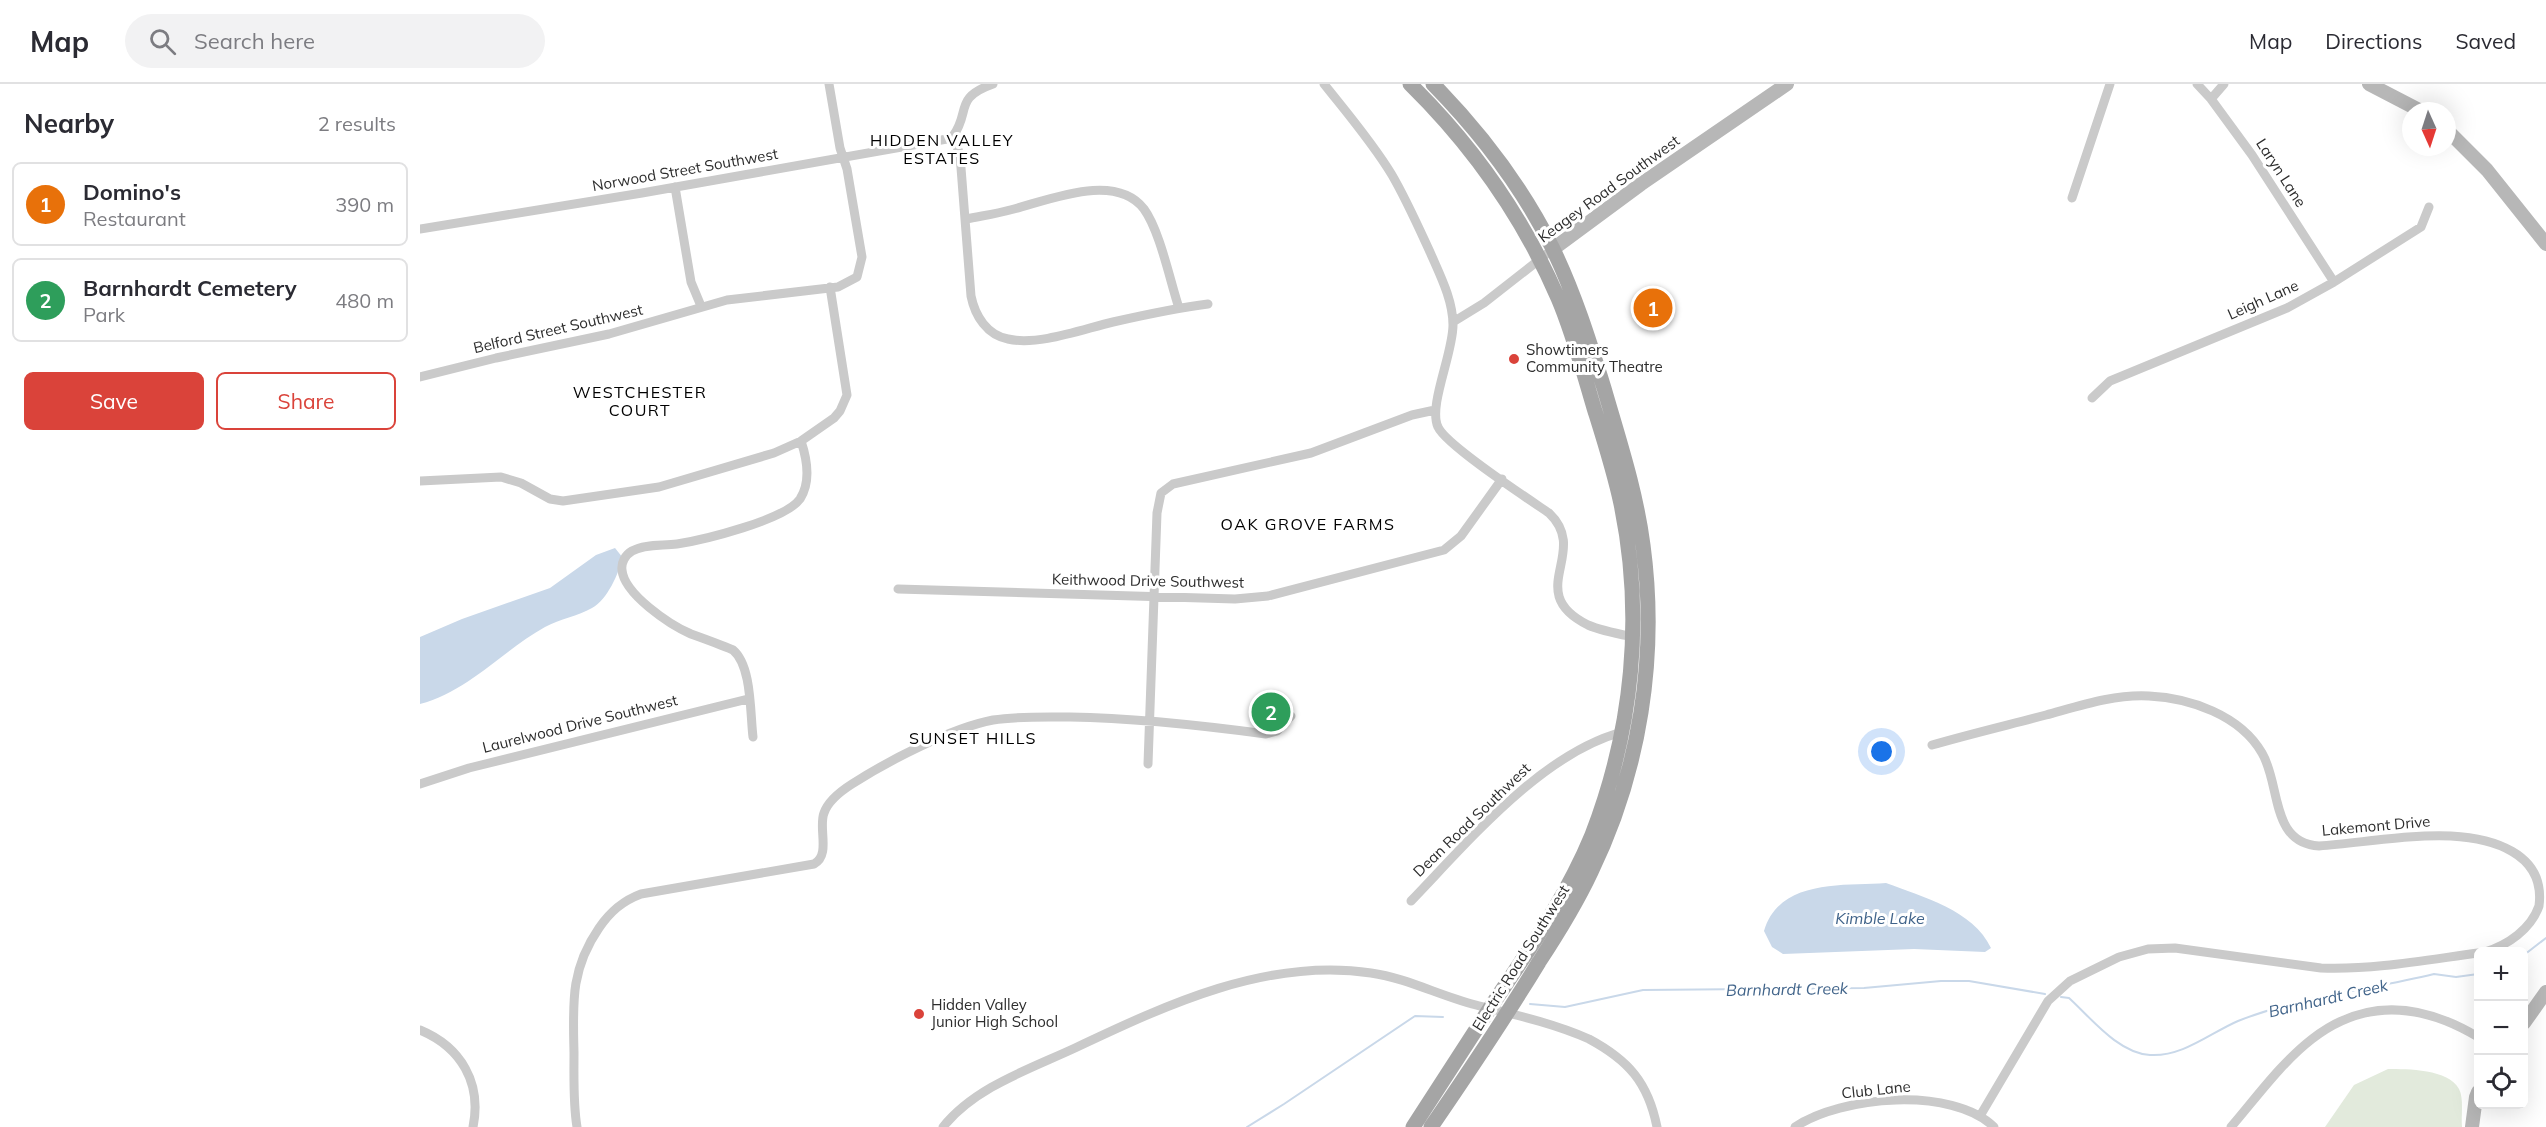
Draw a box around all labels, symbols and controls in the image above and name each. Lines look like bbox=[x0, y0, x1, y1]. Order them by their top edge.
search box bbox=[125, 14, 545, 68]
text: Map bbox=[30, 24, 89, 59]
icon: search bbox=[146, 25, 179, 58]
text: Search here bbox=[194, 27, 315, 55]
text: Map bbox=[2249, 28, 2292, 54]
text: Directions bbox=[2325, 28, 2422, 54]
text: Saved bbox=[2455, 28, 2516, 54]
north arrow bbox=[2402, 102, 2456, 156]
text: Nearby bbox=[24, 107, 114, 140]
text: 2 results bbox=[318, 111, 396, 136]
district label: HIDDEN VALLEY ESTATES bbox=[870, 130, 1014, 168]
street label: Keagey Road Southwest bbox=[1534, 131, 1683, 246]
street label: Laryn Lane bbox=[2252, 135, 2311, 211]
street label: Norwood Street Southwest bbox=[591, 144, 779, 195]
text: Domino's bbox=[83, 178, 181, 206]
text: 1 bbox=[40, 192, 52, 217]
text: 390 m bbox=[335, 192, 394, 217]
text: Restaurant bbox=[83, 206, 186, 231]
text: Barnhardt Cemetery bbox=[83, 274, 297, 302]
street label: Leigh Lane bbox=[2224, 275, 2301, 324]
pin: 1 bbox=[1634, 286, 1672, 330]
text: 2 bbox=[40, 288, 52, 313]
text: 480 m bbox=[335, 288, 394, 313]
street label: Belford Street Southwest bbox=[471, 300, 644, 357]
text: Park bbox=[83, 302, 125, 327]
place label: Showtimers Community Theatre bbox=[1526, 340, 1663, 376]
marker: Showtimers Community Theatre bbox=[1507, 352, 1521, 366]
button: Save bbox=[24, 372, 204, 430]
button: Share bbox=[216, 372, 396, 430]
district label: WESTCHESTER COURT bbox=[573, 382, 707, 420]
district label: OAK GROVE FARMS bbox=[1221, 514, 1395, 534]
street label: Keithwood Drive Southwest bbox=[1052, 569, 1244, 592]
street label: Laurelwood Drive Southwest bbox=[480, 690, 679, 757]
pin: 2 bbox=[1252, 690, 1290, 734]
district label: SUNSET HILLS bbox=[909, 728, 1037, 748]
your location bbox=[1867, 737, 1896, 766]
street label: Dean Road Southwest bbox=[1409, 759, 1534, 881]
street label: Lakemont Drive bbox=[2321, 811, 2431, 840]
street label: Electric Road Southwest bbox=[1468, 881, 1573, 1034]
water label: Kimble Lake bbox=[1835, 908, 1925, 928]
map controls bbox=[2474, 947, 2528, 1109]
button: + bbox=[2474, 947, 2528, 1001]
water label: Barnhardt Creek bbox=[2266, 974, 2390, 1021]
water label: Barnhardt Creek bbox=[1726, 978, 1849, 1000]
place label: Hidden Valley Junior High School bbox=[931, 995, 1058, 1031]
button: − bbox=[2474, 1001, 2528, 1055]
marker: Hidden Valley Junior High School bbox=[912, 1007, 926, 1021]
button: locate bbox=[2474, 1055, 2528, 1109]
street label: Club Lane bbox=[1840, 1076, 1912, 1103]

